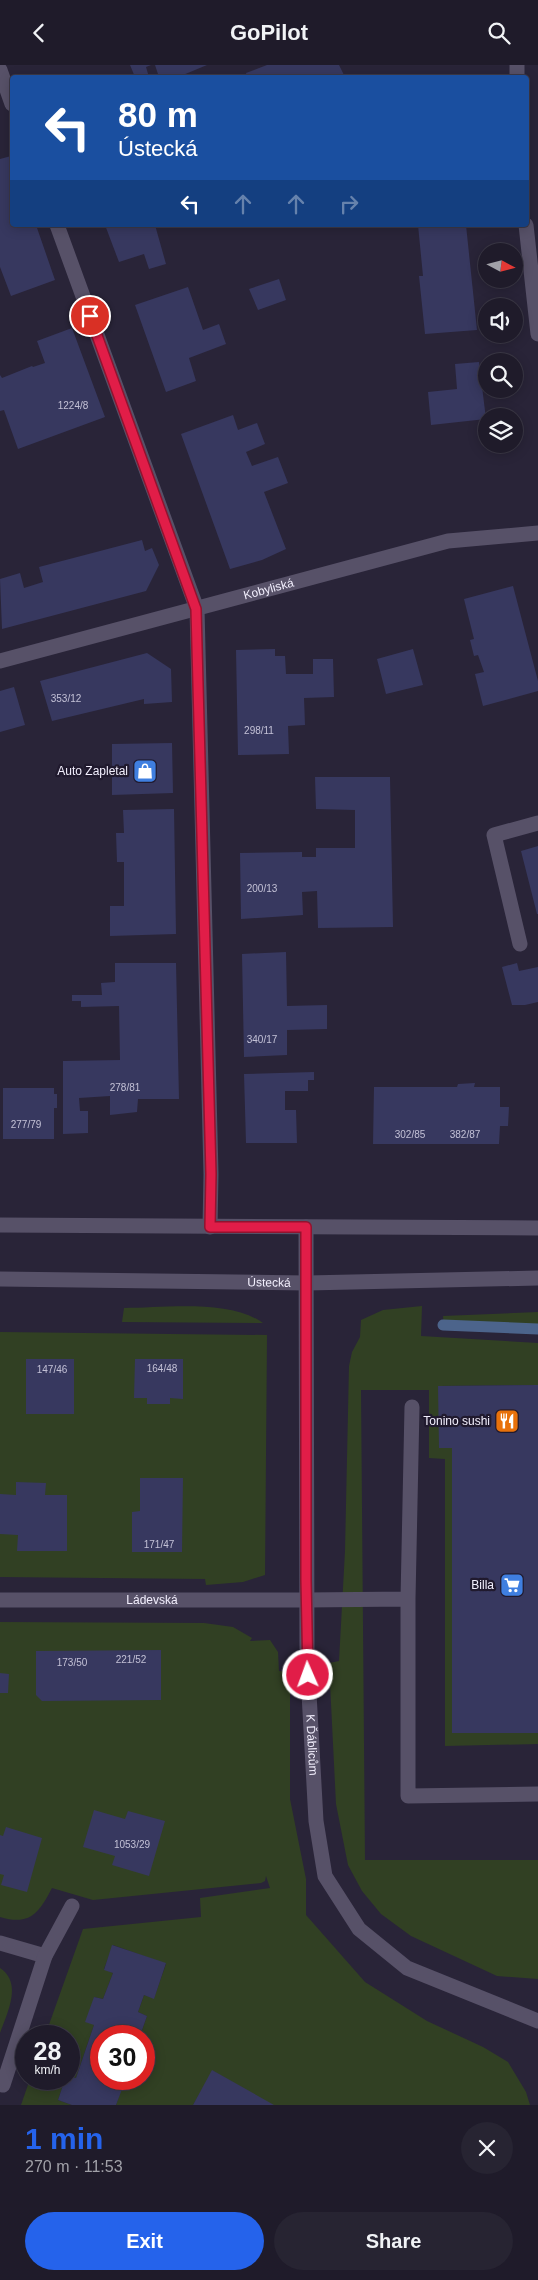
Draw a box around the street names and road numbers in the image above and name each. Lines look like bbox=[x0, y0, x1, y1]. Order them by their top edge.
street label: Kobyliská bbox=[242, 576, 295, 602]
street label: Ústecká bbox=[247, 1274, 291, 1290]
street label: Ládevská bbox=[126, 1593, 178, 1607]
street label: K Ďáblicům bbox=[303, 1714, 320, 1776]

